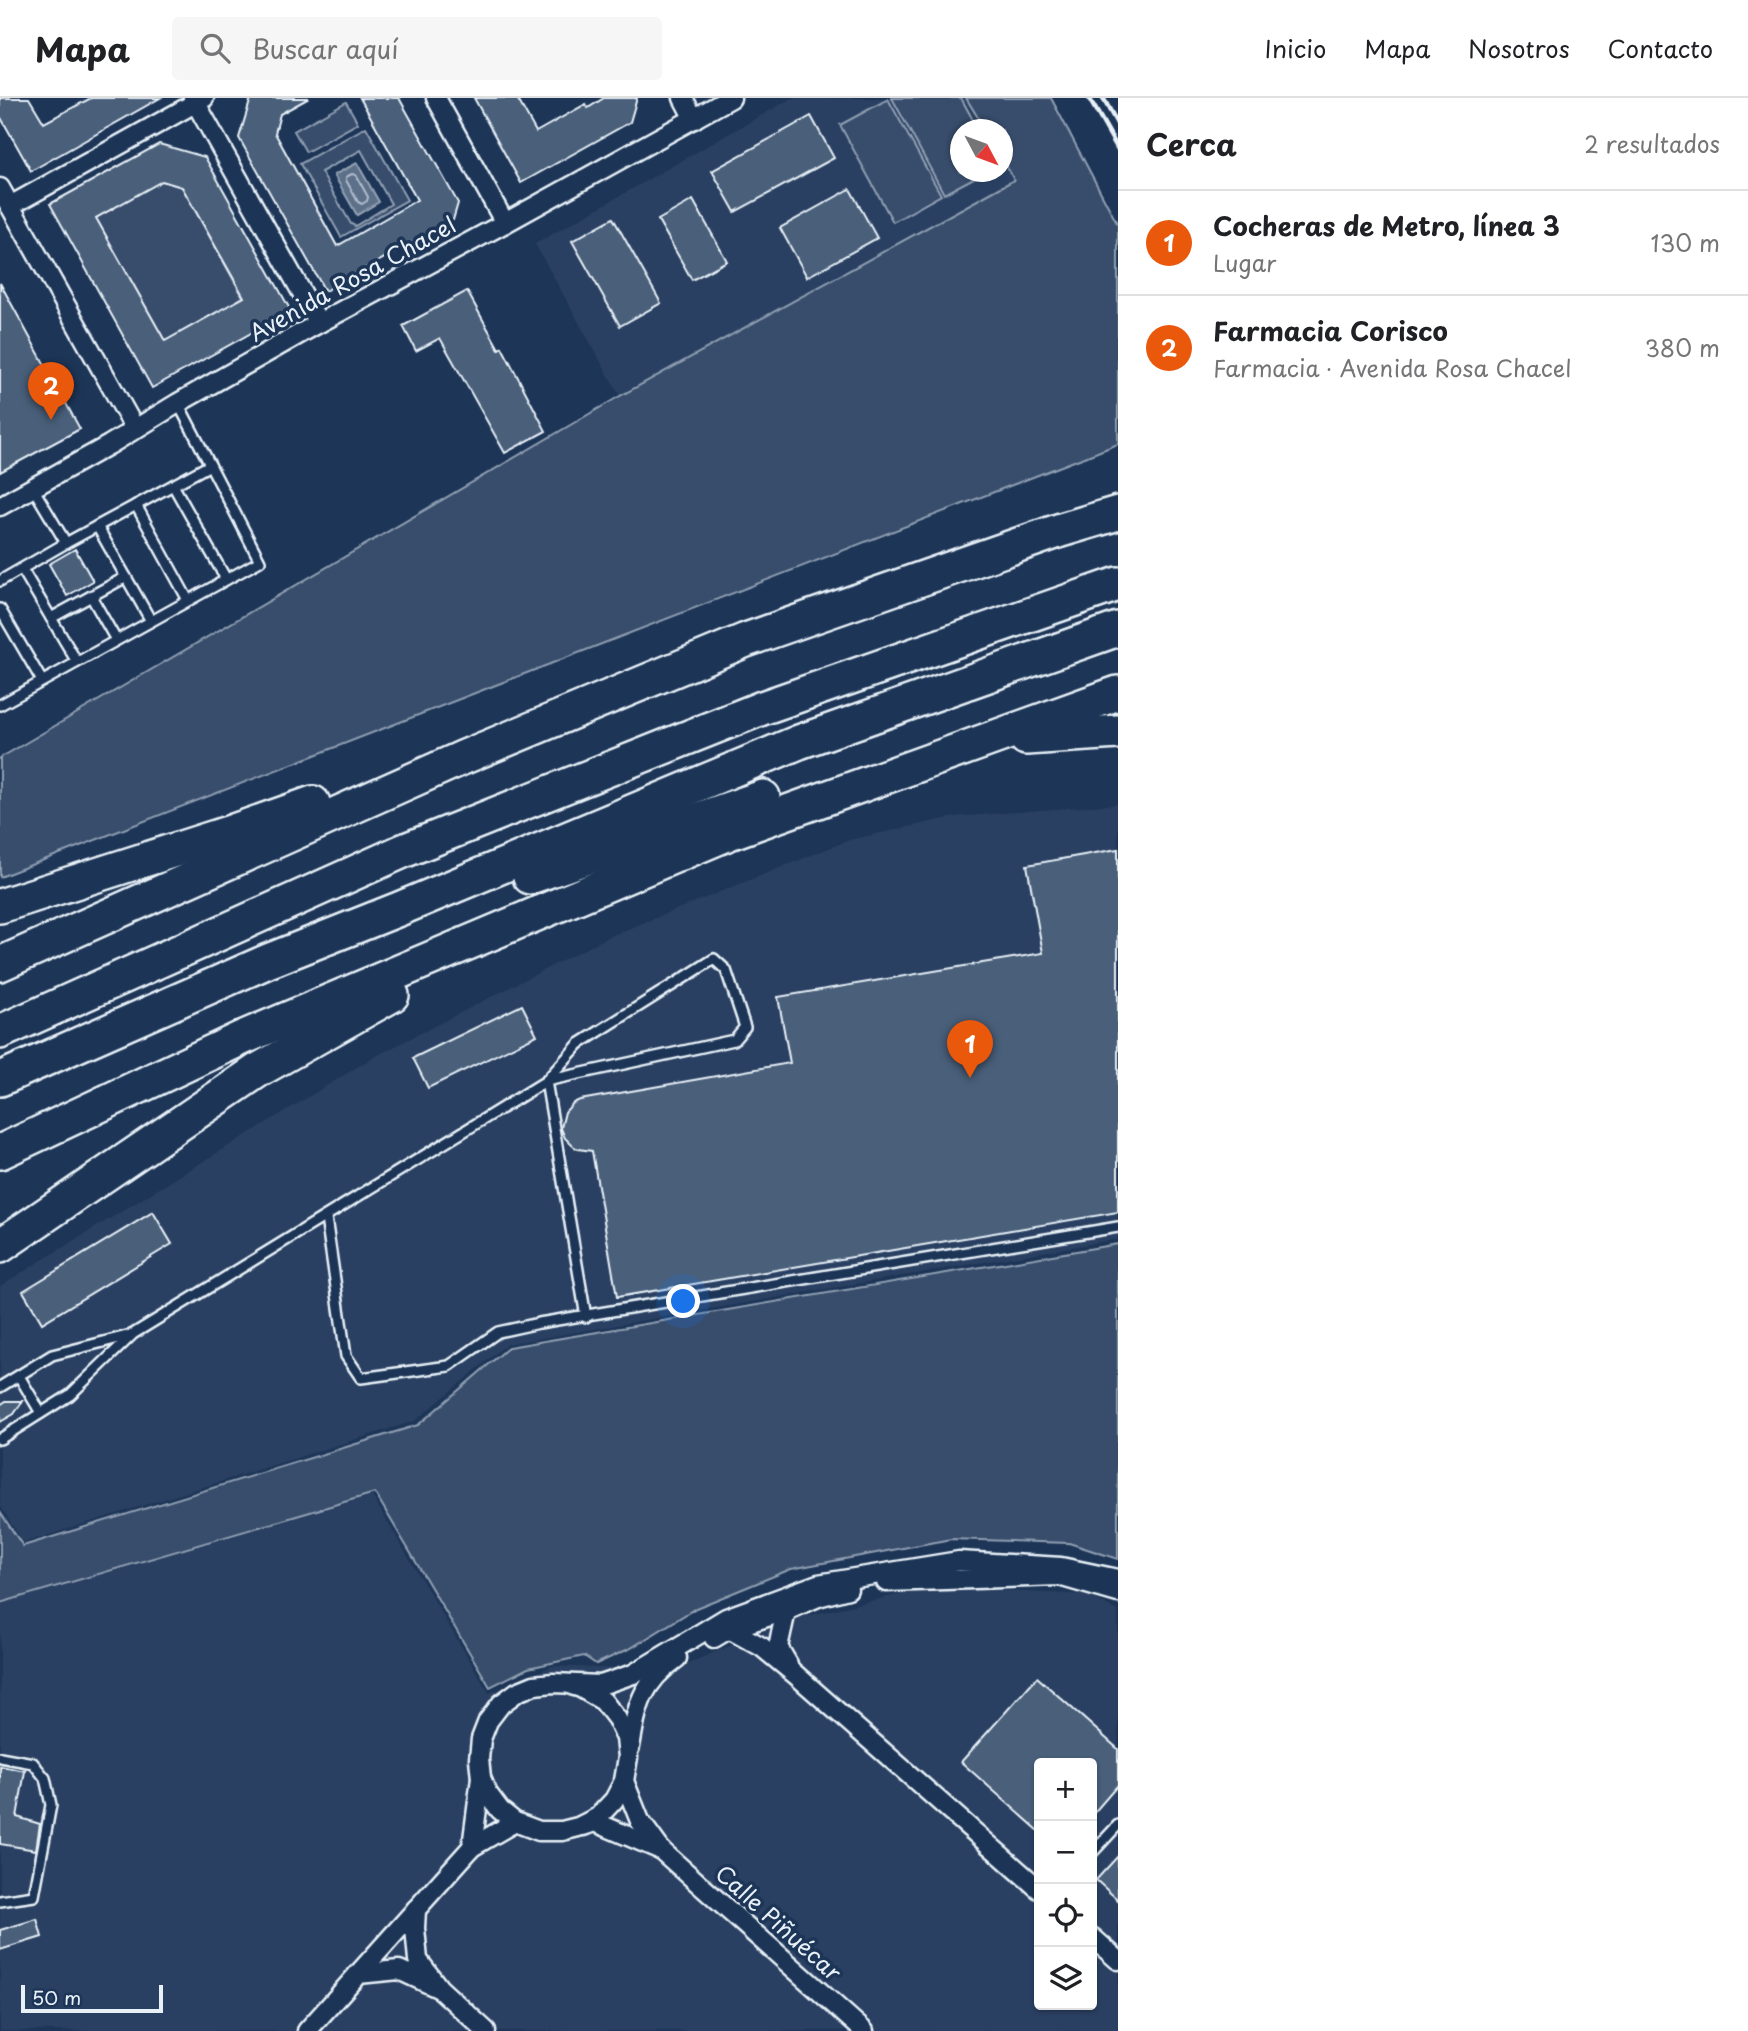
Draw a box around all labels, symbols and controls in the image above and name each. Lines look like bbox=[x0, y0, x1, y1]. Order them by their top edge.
search box bbox=[172, 17, 662, 80]
text: Mapa bbox=[35, 23, 130, 73]
icon: search bbox=[196, 29, 234, 67]
text: Buscar aquí bbox=[252, 29, 398, 68]
text: Inicio bbox=[1265, 30, 1326, 66]
text: Mapa bbox=[1364, 30, 1430, 66]
text: Nosotros bbox=[1468, 30, 1570, 66]
text: Contacto bbox=[1608, 30, 1713, 66]
north arrow bbox=[950, 119, 1013, 182]
text: Cerca bbox=[1146, 121, 1237, 166]
text: 2 resultados bbox=[1584, 126, 1720, 161]
text: Cocheras de Metro, línea 3 bbox=[1213, 206, 1560, 245]
street label: Avenida Rosa Chacel bbox=[242, 207, 462, 349]
text: 1 bbox=[1164, 225, 1175, 260]
text: 130 m bbox=[1650, 225, 1720, 260]
text: Lugar bbox=[1213, 245, 1276, 280]
text: Farmacia Corisco bbox=[1213, 311, 1448, 350]
text: 2 bbox=[1161, 330, 1177, 365]
text: 380 m bbox=[1645, 330, 1720, 365]
text: Farmacia · Avenida Rosa Chacel bbox=[1213, 350, 1571, 385]
pin: 2 bbox=[28, 362, 74, 420]
pin: 1 bbox=[947, 1020, 993, 1078]
your location bbox=[666, 1284, 700, 1318]
map controls bbox=[1034, 1758, 1097, 2010]
button: + bbox=[1034, 1758, 1097, 1821]
button: − bbox=[1034, 1821, 1097, 1884]
street label: Calle Piñuécar bbox=[708, 1856, 850, 1989]
button: locate bbox=[1034, 1884, 1097, 1947]
button: layers bbox=[1034, 1947, 1097, 2010]
scale bar bbox=[21, 1982, 163, 2014]
text: 50 m bbox=[32, 1983, 81, 2011]

